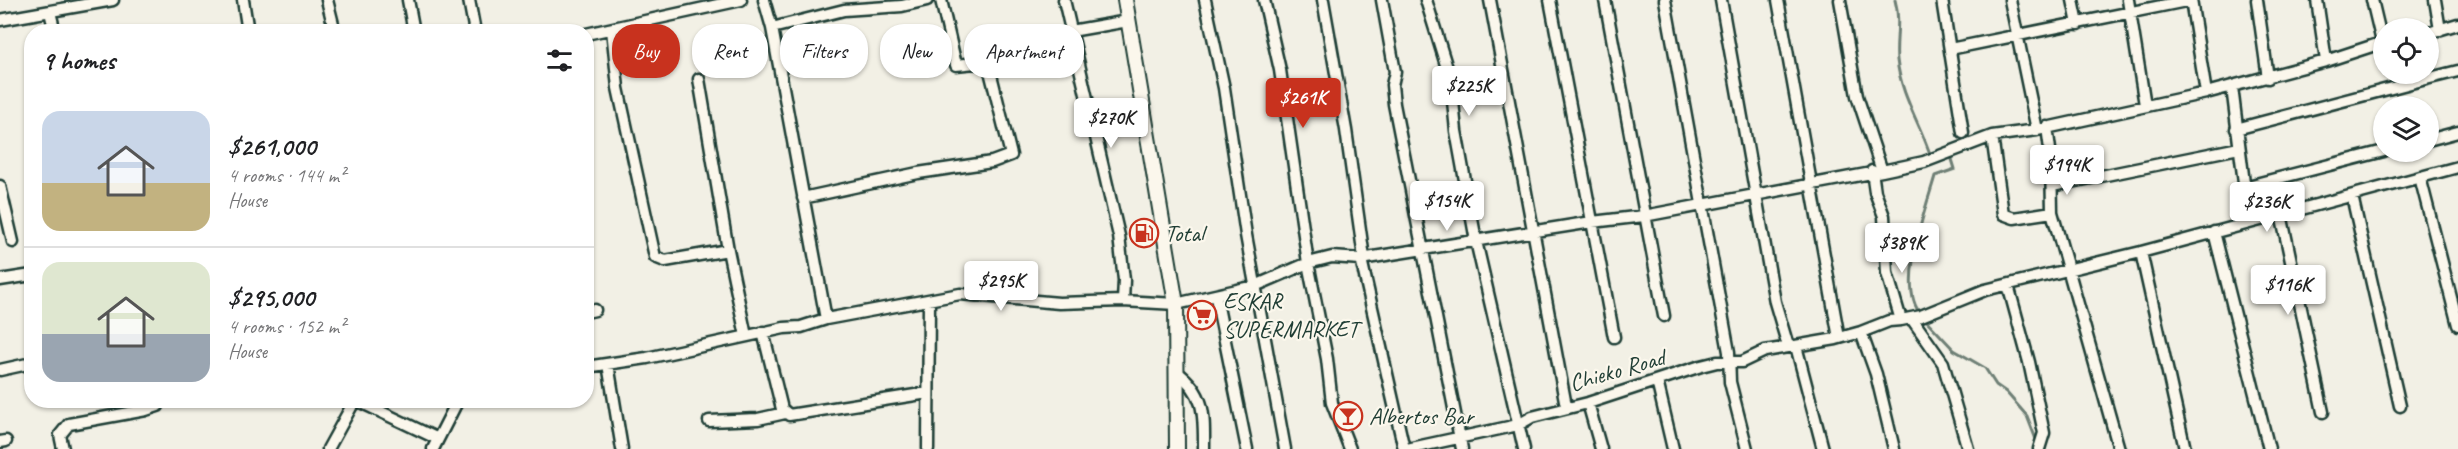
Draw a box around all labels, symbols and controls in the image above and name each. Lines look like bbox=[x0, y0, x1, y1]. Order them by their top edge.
map controls bbox=[2373, 18, 2439, 162]
button: locate bbox=[2373, 18, 2439, 84]
chip: Buy bbox=[612, 24, 680, 78]
chip: Rent bbox=[692, 24, 768, 78]
chip: Filters bbox=[780, 24, 868, 78]
chip: New bbox=[880, 24, 952, 78]
chip: Apartment bbox=[964, 24, 1084, 78]
text: 9 homes bbox=[42, 44, 115, 77]
icon: filters bbox=[543, 44, 576, 77]
pin: $225K bbox=[1427, 66, 1511, 117]
text: $225K bbox=[1446, 73, 1492, 98]
pin: $261K bbox=[1261, 78, 1345, 129]
text: $261K bbox=[1280, 85, 1326, 110]
button: layers bbox=[2373, 96, 2439, 162]
pin: $270K bbox=[1069, 98, 1153, 149]
text: $270K bbox=[1088, 105, 1134, 130]
text: $261,000 bbox=[228, 130, 316, 163]
icon: home bbox=[90, 135, 162, 207]
pin: $194K bbox=[2025, 145, 2109, 196]
text: $194K bbox=[2044, 152, 2090, 177]
text: 4 rooms · 144 m² bbox=[228, 163, 345, 188]
pin: $154K bbox=[1405, 181, 1489, 232]
pin: $236K bbox=[2225, 182, 2309, 233]
text: House bbox=[228, 188, 267, 213]
text: $154K bbox=[1424, 188, 1470, 213]
text: $236K bbox=[2244, 189, 2290, 214]
fuel station icon: Total bbox=[1128, 217, 1160, 249]
place label: Total bbox=[1165, 218, 1208, 248]
pin: $389K bbox=[1860, 223, 1944, 274]
text: $389K bbox=[1879, 230, 1925, 255]
pin: $295K bbox=[959, 261, 1043, 312]
pin: $116K bbox=[2246, 265, 2330, 316]
text: $295K bbox=[978, 268, 1024, 293]
text: $116K bbox=[2265, 272, 2311, 297]
text: $295,000 bbox=[228, 281, 314, 314]
icon: home bbox=[90, 286, 162, 358]
place label: ESKAR SUPERMARKET bbox=[1223, 286, 1364, 344]
supermarket icon: ESKAR SUPERMARKET bbox=[1186, 299, 1218, 331]
text: 4 rooms · 152 m² bbox=[228, 314, 345, 339]
text: House bbox=[228, 339, 267, 364]
street label: Chieko Road bbox=[1566, 341, 1672, 398]
bar icon: Albertos Bar bbox=[1332, 400, 1364, 432]
place label: Albertos Bar bbox=[1369, 401, 1476, 431]

